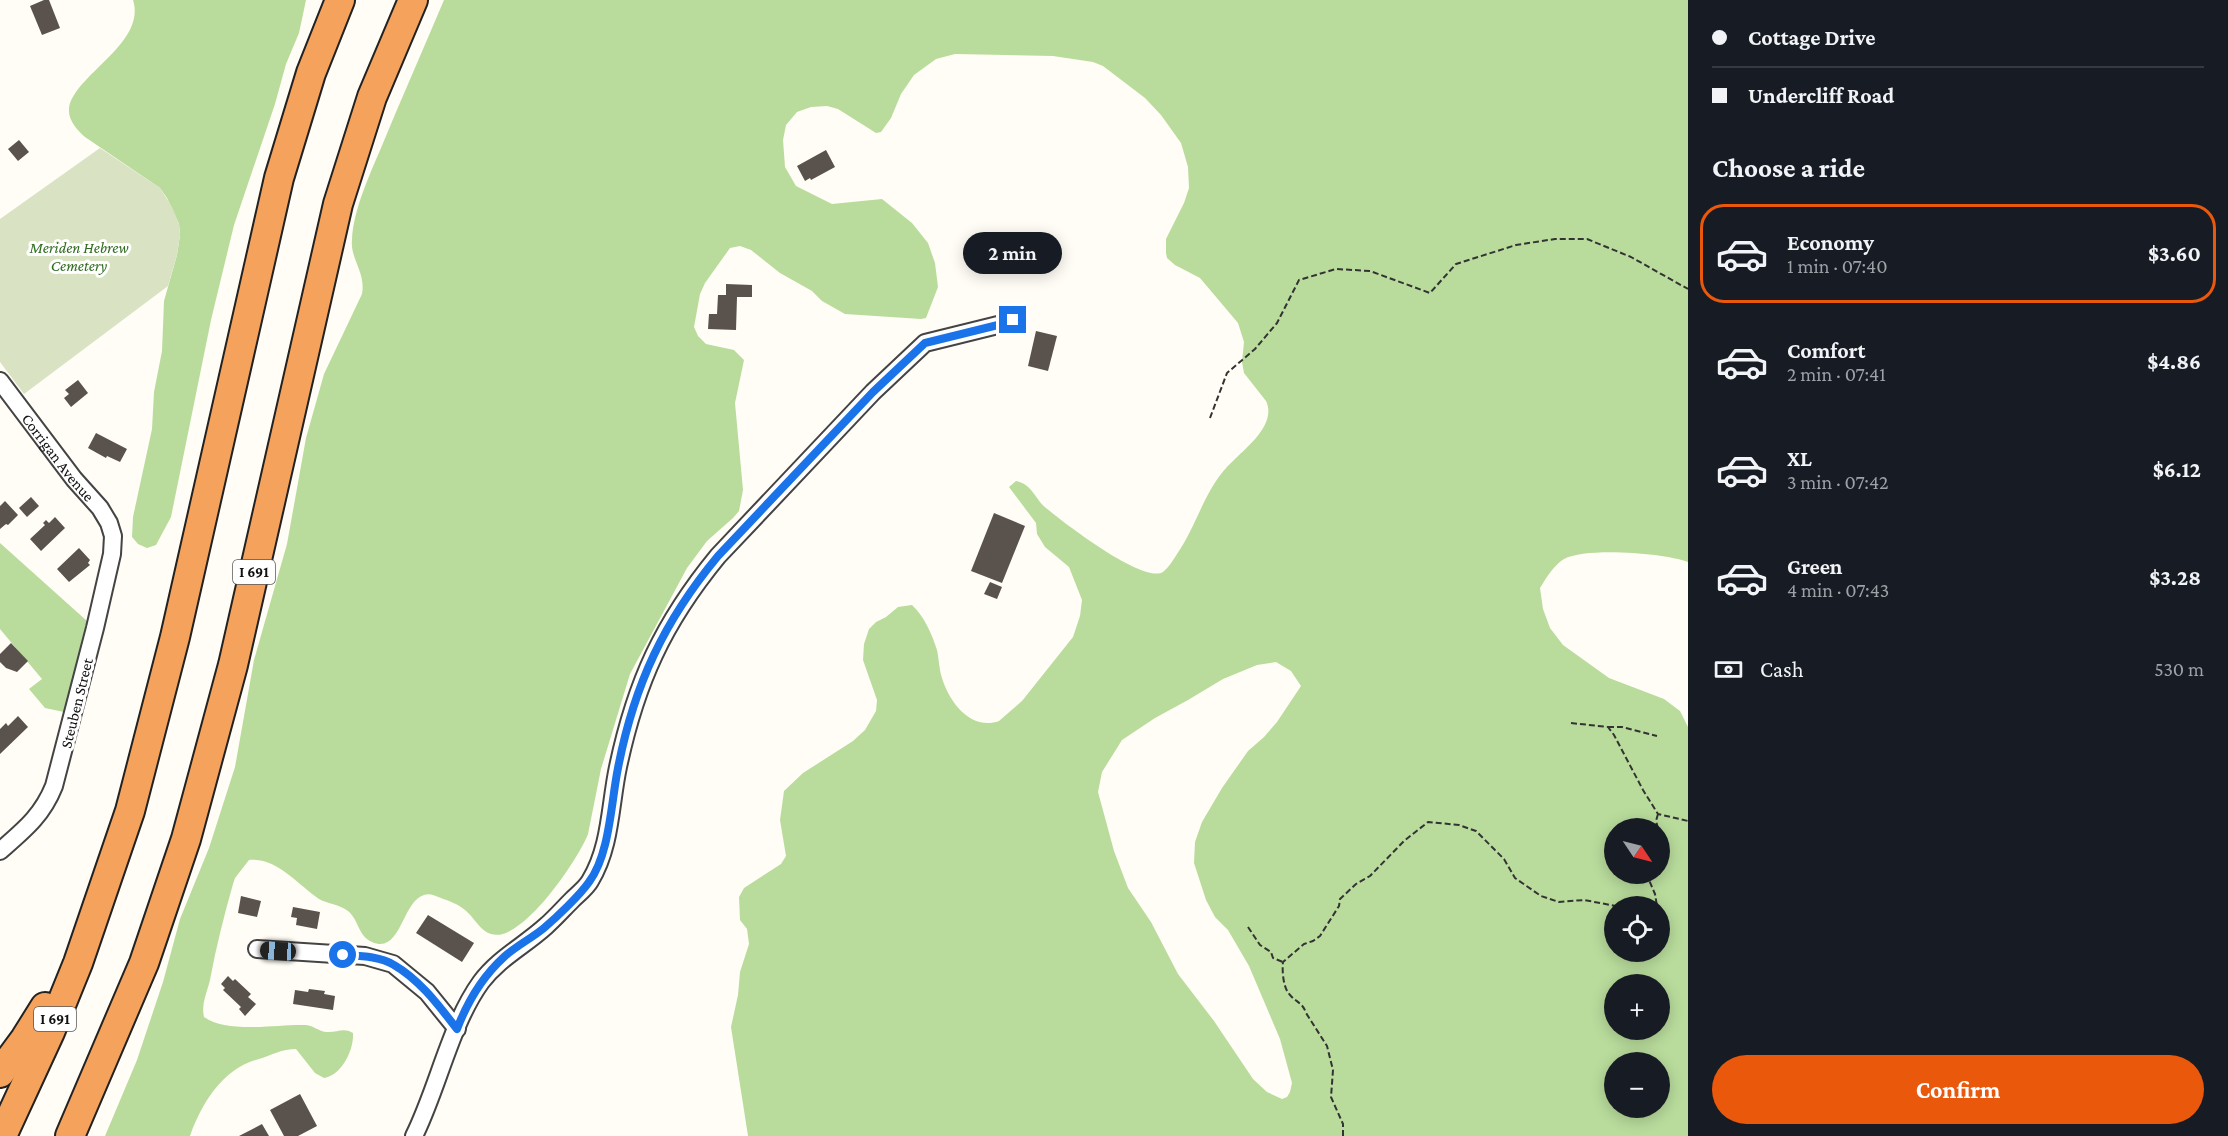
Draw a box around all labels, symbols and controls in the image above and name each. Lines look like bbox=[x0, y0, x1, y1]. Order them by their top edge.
text: Cottage Drive bbox=[1748, 25, 1876, 50]
text: Undercliff Road bbox=[1748, 83, 1894, 108]
text: Choose a ride bbox=[1712, 153, 1865, 183]
icon: car bbox=[1715, 227, 1769, 281]
text: Economy bbox=[1787, 230, 1874, 255]
callout: 2 min bbox=[964, 233, 1062, 275]
park label: Meriden Hebrew Cemetery bbox=[28, 239, 129, 275]
text: $3.60 bbox=[2148, 241, 2201, 266]
text: 2 min bbox=[988, 242, 1037, 264]
text: 1 min · 07:40 bbox=[1787, 255, 1888, 277]
route end bbox=[999, 306, 1026, 333]
icon: car bbox=[1715, 335, 1769, 389]
text: Comfort bbox=[1787, 338, 1865, 363]
text: $4.86 bbox=[2147, 349, 2201, 374]
text: 2 min · 07:41 bbox=[1787, 363, 1886, 385]
street label: Corrigan Avenue bbox=[19, 410, 98, 505]
icon: car bbox=[1715, 443, 1769, 497]
text: XL bbox=[1787, 446, 1812, 471]
text: $6.12 bbox=[2153, 457, 2201, 482]
text: 3 min · 07:42 bbox=[1787, 471, 1888, 493]
icon: car bbox=[1715, 551, 1769, 605]
text: Green bbox=[1787, 554, 1843, 579]
road number: I 691 bbox=[233, 560, 275, 584]
text: $3.28 bbox=[2149, 565, 2201, 590]
text: 4 min · 07:43 bbox=[1787, 579, 1889, 601]
icon: cash bbox=[1712, 653, 1745, 686]
street label: Steuben Street bbox=[57, 655, 96, 750]
text: Cash bbox=[1760, 657, 1804, 682]
text: 530 m bbox=[2154, 658, 2204, 680]
north arrow bbox=[1604, 818, 1670, 884]
map controls bbox=[1604, 818, 1670, 1118]
button: locate bbox=[1604, 896, 1670, 962]
car bbox=[260, 941, 296, 961]
route start bbox=[329, 941, 356, 968]
button: + bbox=[1604, 974, 1670, 1040]
road number: I 691 bbox=[34, 1007, 76, 1031]
button: − bbox=[1604, 1052, 1670, 1118]
button: Confirm bbox=[1712, 1055, 2204, 1124]

